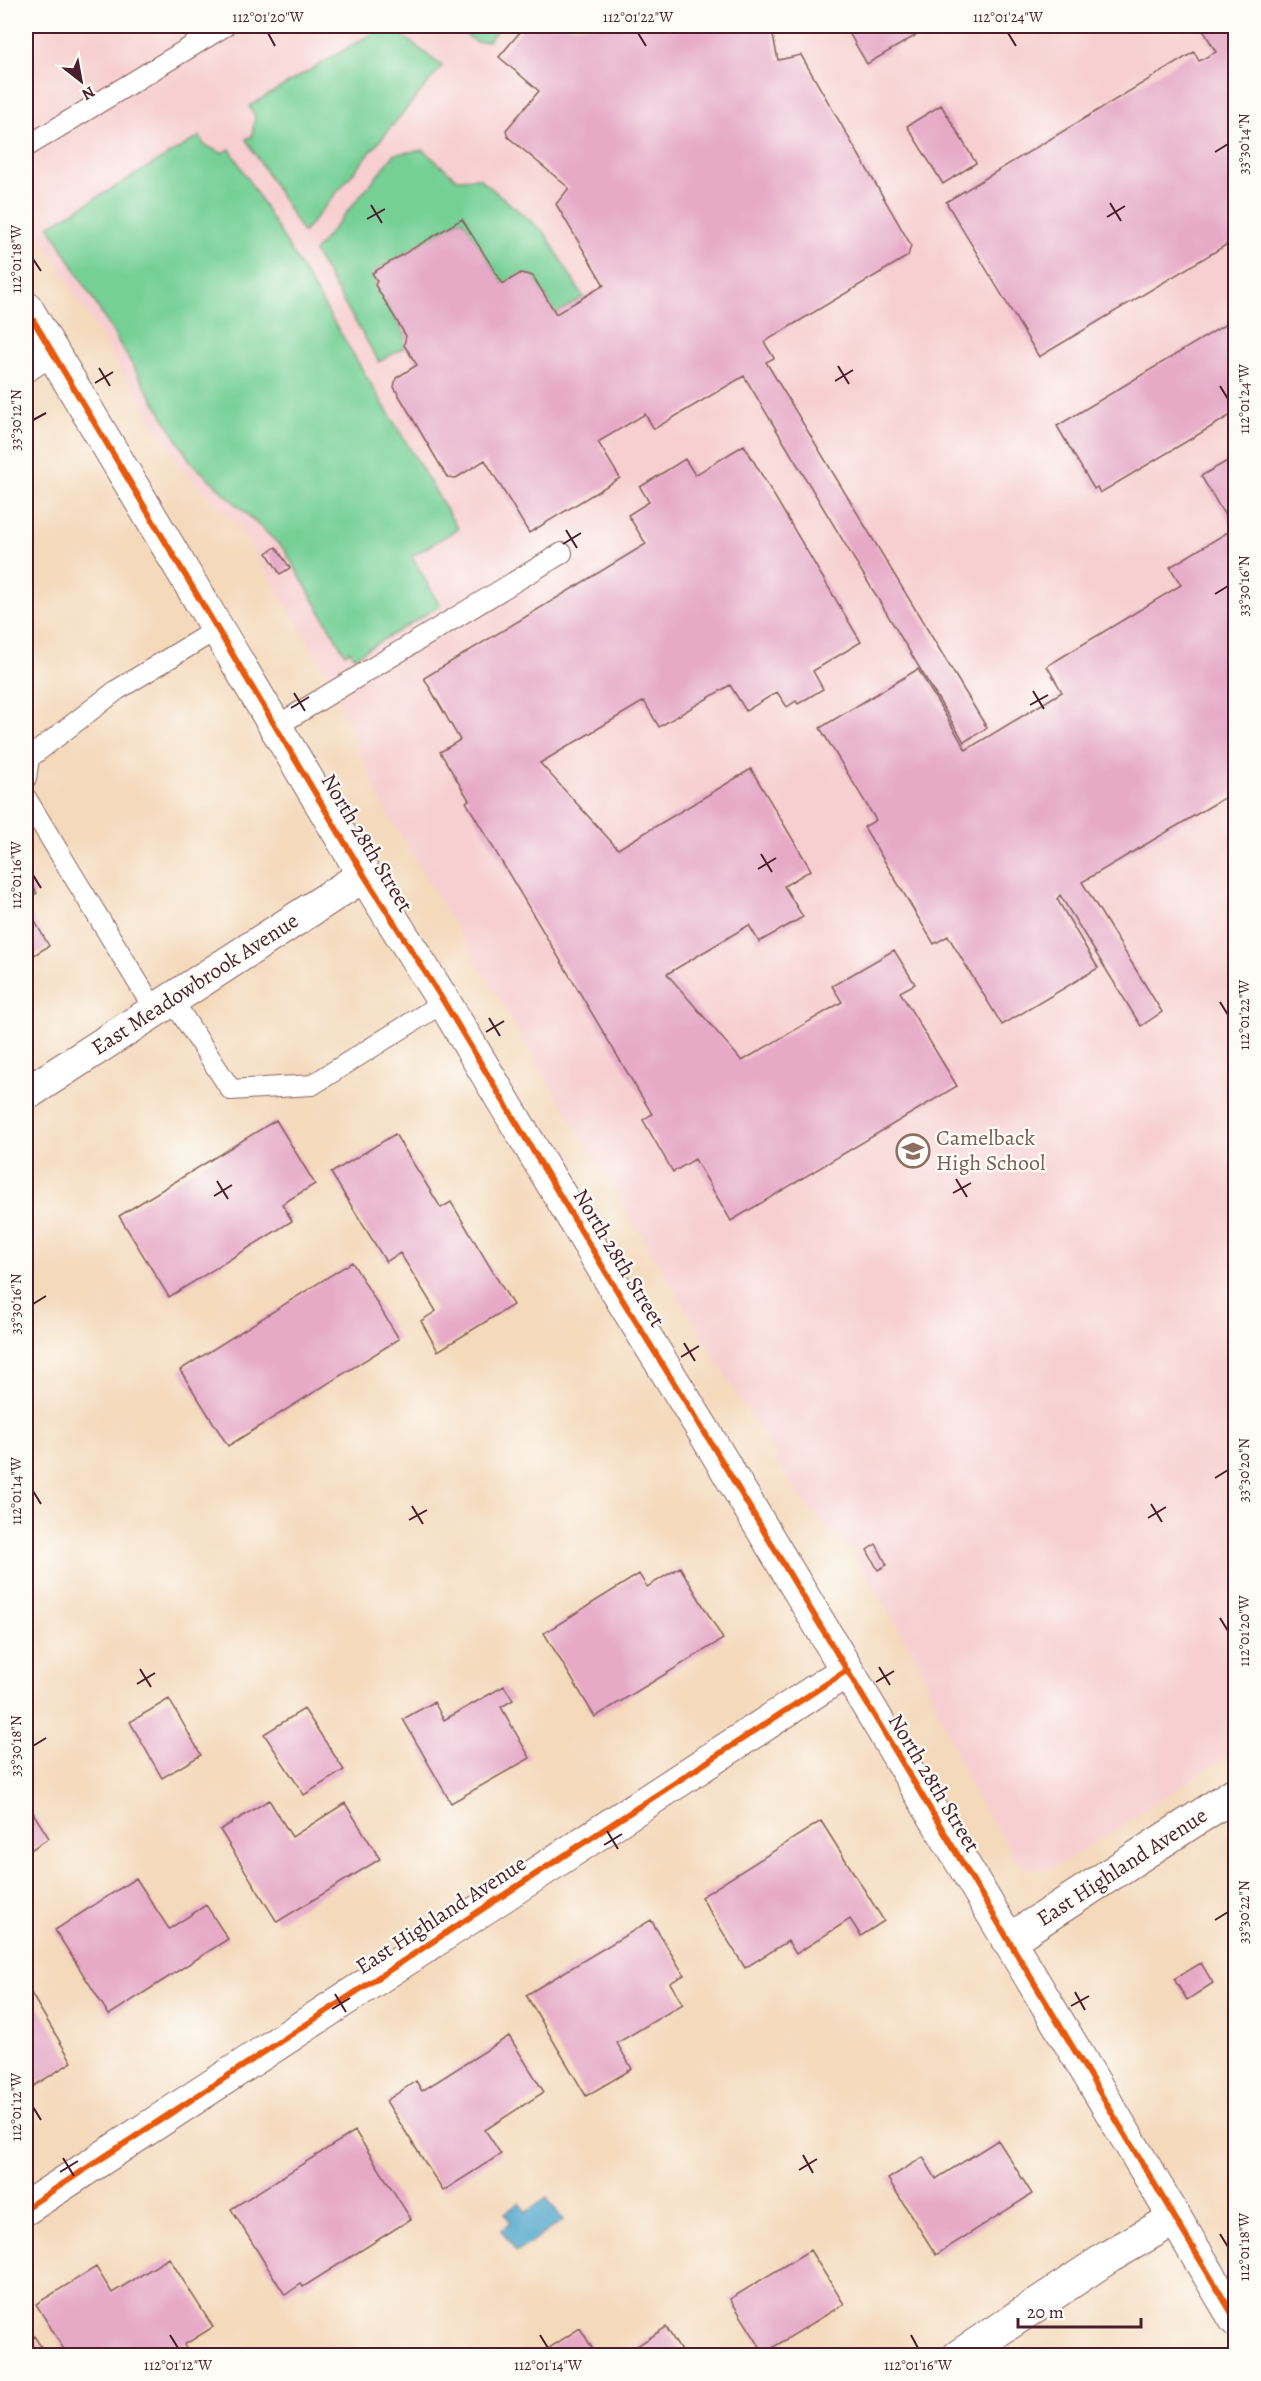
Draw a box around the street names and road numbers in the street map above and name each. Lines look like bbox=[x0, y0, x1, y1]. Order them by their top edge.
street label: North 28th Street bbox=[314, 768, 420, 918]
street label: East Meadowbrook Avenue bbox=[86, 906, 304, 1062]
street label: North 28th Street bbox=[566, 1183, 672, 1333]
street label: North 28th Street bbox=[881, 1708, 987, 1858]
street label: East Highland Avenue bbox=[1031, 1801, 1213, 1933]
street label: East Highland Avenue bbox=[350, 1849, 532, 1981]

